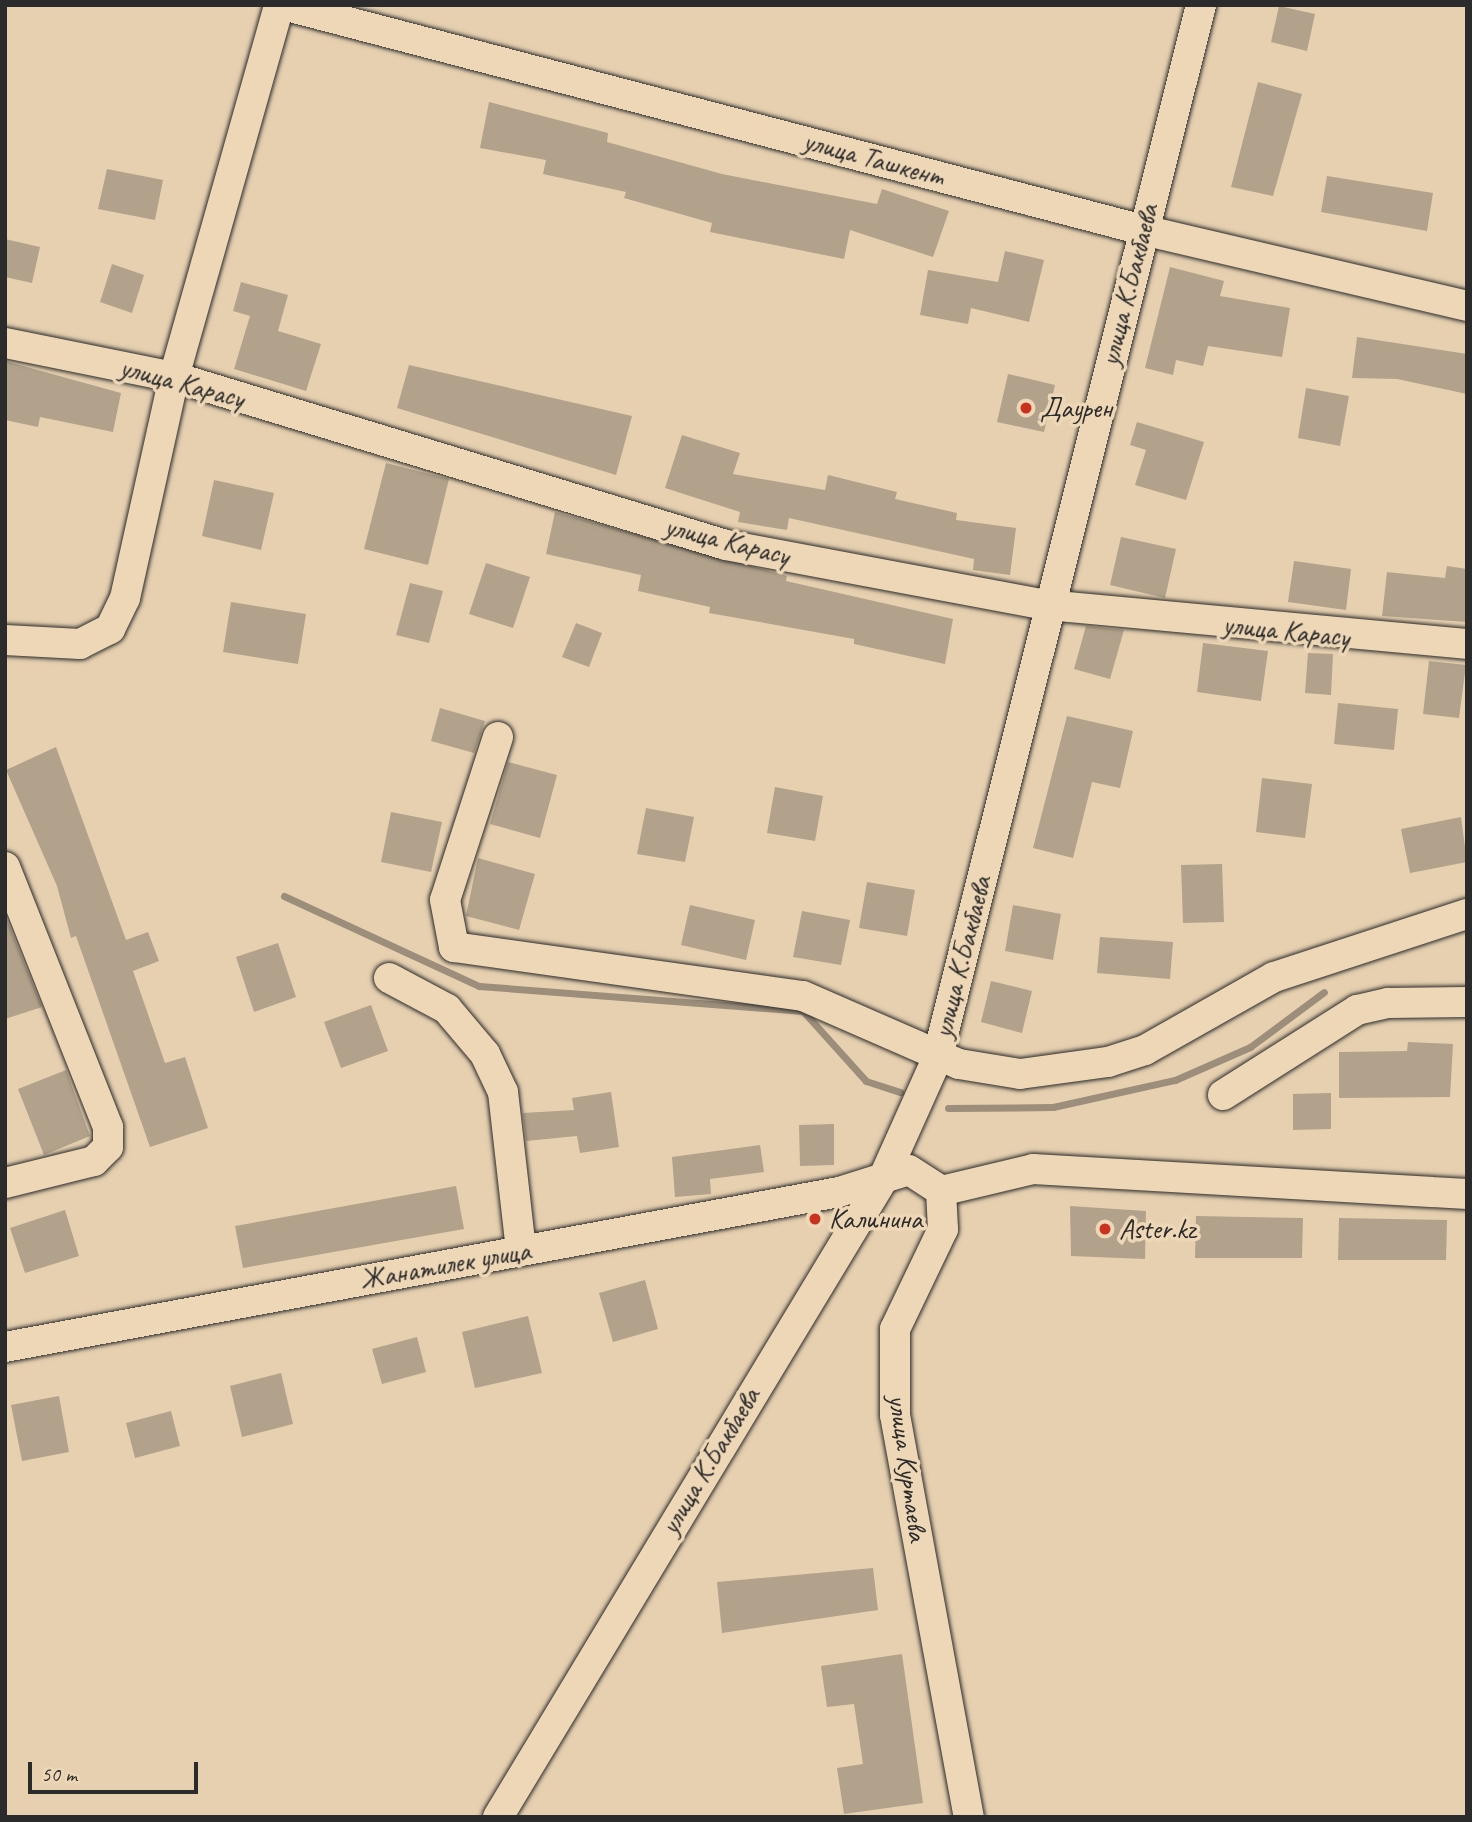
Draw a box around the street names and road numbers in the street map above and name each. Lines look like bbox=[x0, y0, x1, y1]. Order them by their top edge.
street label: улица Ташкент bbox=[800, 124, 948, 194]
street label: улица К.Бакбаева bbox=[1093, 201, 1165, 369]
street label: улица Карасу bbox=[116, 350, 248, 416]
street label: улица Карасу bbox=[661, 509, 793, 573]
street label: улица Карасу bbox=[1221, 608, 1351, 654]
street label: улица К.Бакбаева bbox=[926, 873, 998, 1041]
street label: Жанатилек улица bbox=[356, 1233, 534, 1297]
street label: улица К.Бакбаева bbox=[653, 1381, 767, 1541]
street label: улица Куртаева bbox=[881, 1391, 935, 1545]

